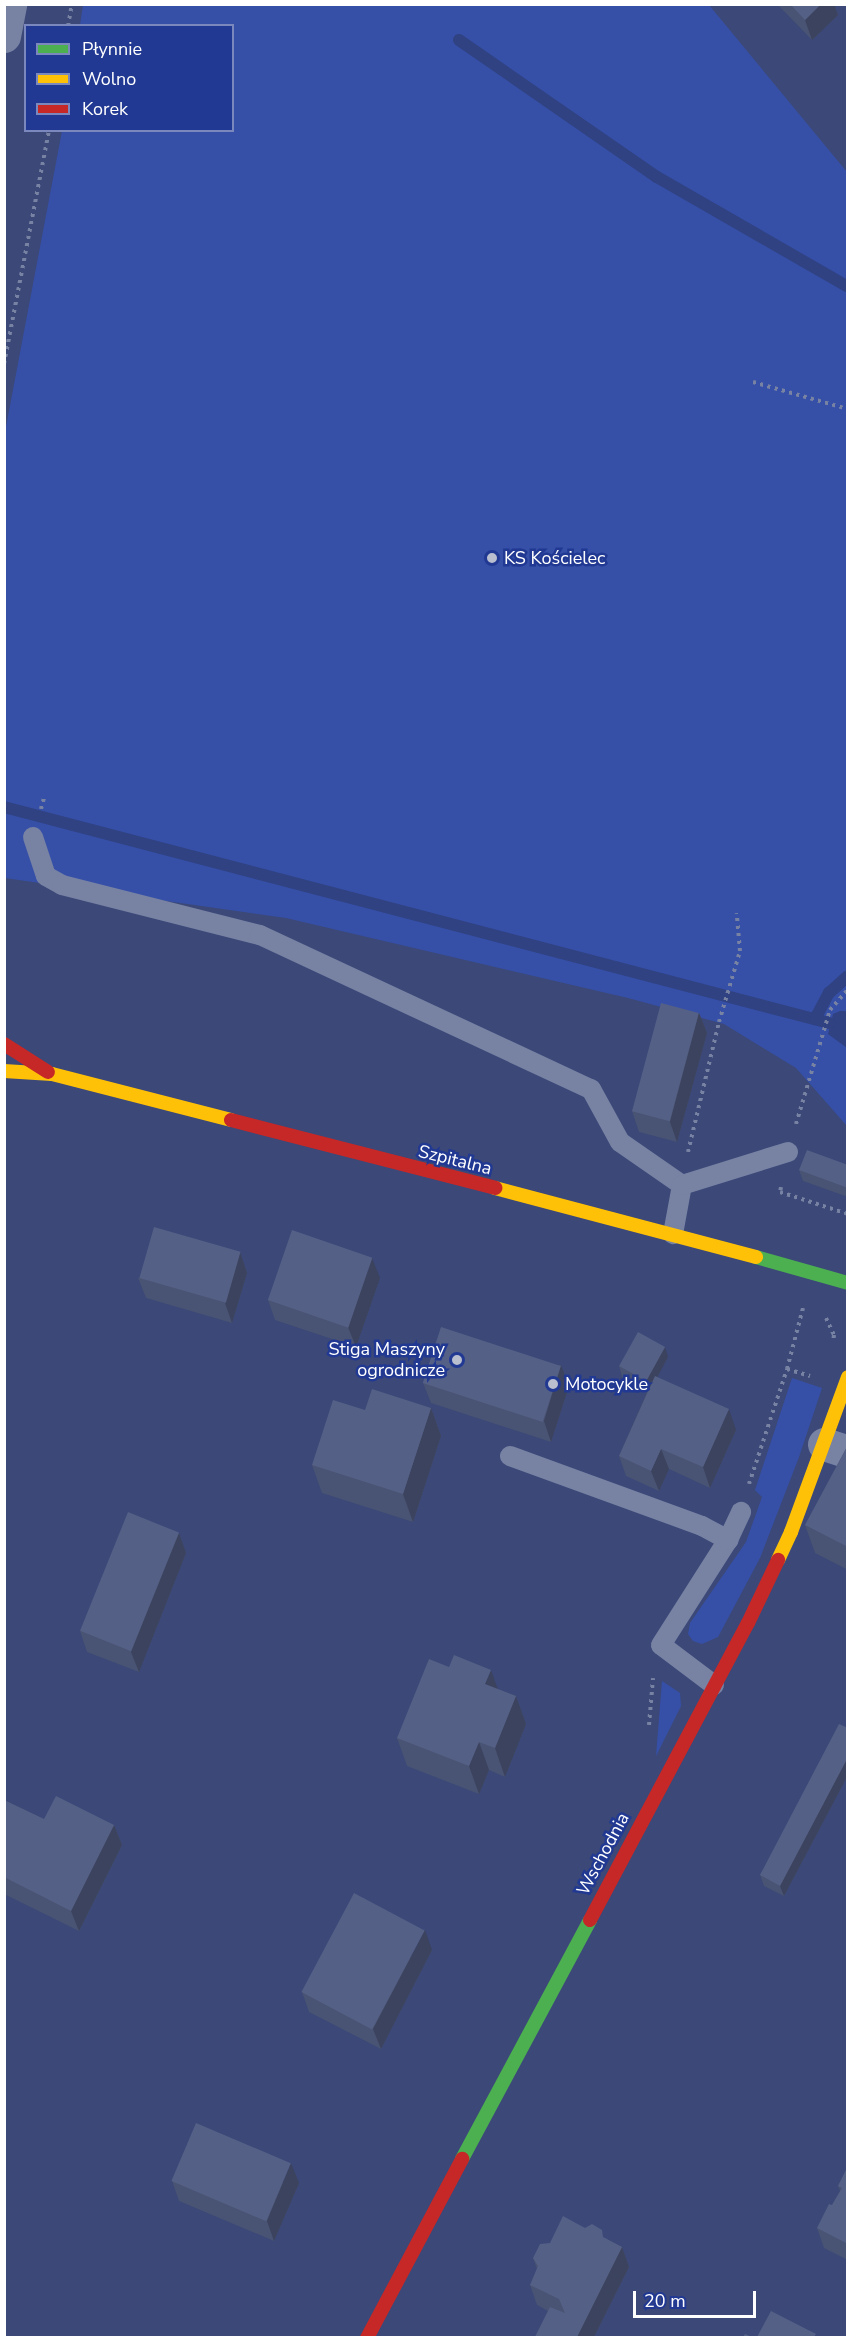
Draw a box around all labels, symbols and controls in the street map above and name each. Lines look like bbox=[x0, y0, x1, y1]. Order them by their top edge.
legend bbox=[24, 24, 234, 132]
text: Płynnie bbox=[82, 37, 142, 61]
text: Wolno bbox=[82, 67, 136, 91]
text: Korek bbox=[82, 97, 128, 121]
place label: KS Kościelec bbox=[504, 547, 605, 569]
marker: KS Kościelec bbox=[485, 551, 499, 565]
street label: Szpitalna bbox=[416, 1140, 494, 1180]
place label: Stiga Maszyny ogrodnicze bbox=[328, 1339, 445, 1382]
marker: Stiga Maszyny ogrodnicze bbox=[450, 1353, 464, 1367]
place label: Motocykle bbox=[565, 1373, 648, 1395]
marker: Motocykle bbox=[546, 1377, 560, 1391]
street label: Wschodnia bbox=[572, 1809, 634, 1899]
scale bar bbox=[636, 2279, 759, 2317]
text: 20 m bbox=[644, 2289, 686, 2313]

